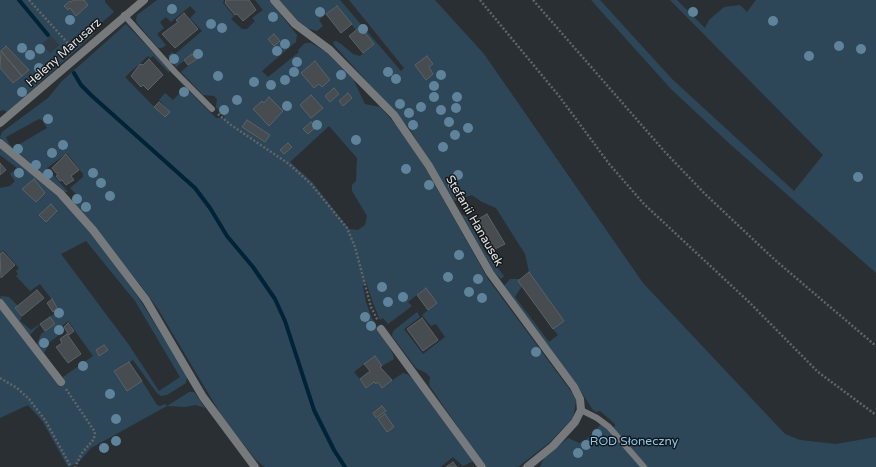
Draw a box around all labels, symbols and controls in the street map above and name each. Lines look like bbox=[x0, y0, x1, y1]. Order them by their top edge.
street label: Heleny Marusarz bbox=[24, 16, 104, 90]
street label: Stefanii Hanausek bbox=[442, 173, 506, 269]
park label: ROD Słoneczny bbox=[590, 435, 678, 449]

